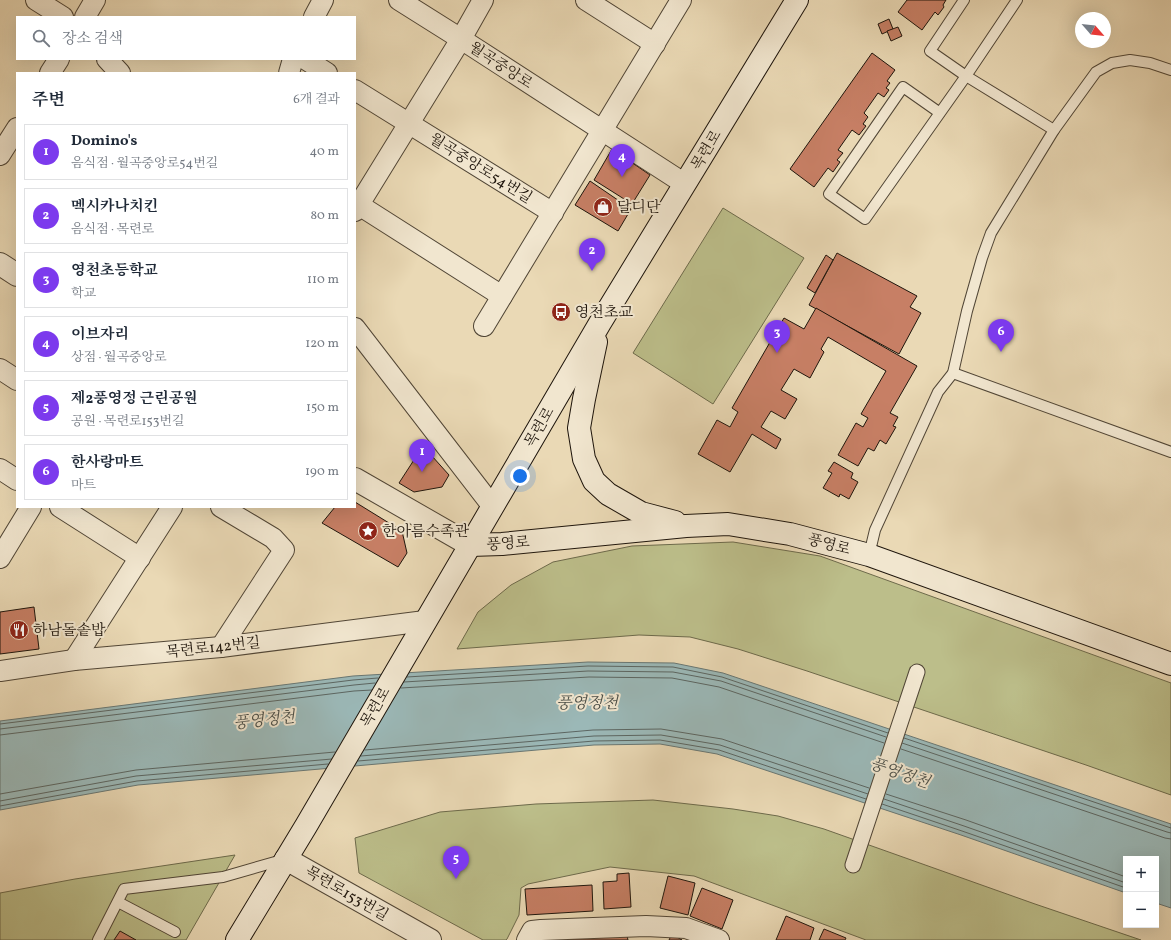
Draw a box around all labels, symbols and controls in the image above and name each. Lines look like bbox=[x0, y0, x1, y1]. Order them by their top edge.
north arrow bbox=[1075, 12, 1111, 48]
search box bbox=[16, 16, 356, 60]
icon: search bbox=[30, 27, 52, 49]
text: 장소 검색 bbox=[62, 29, 123, 50]
street label: 월곡중앙로 bbox=[464, 38, 537, 95]
text: 주변 bbox=[32, 89, 65, 112]
text: 6개 결과 bbox=[293, 91, 340, 109]
street label: 목련로 bbox=[687, 126, 728, 175]
street label: 월곡중앙로54번길 bbox=[425, 129, 536, 209]
text: Domino's bbox=[71, 131, 137, 152]
text: 1 bbox=[43, 143, 49, 161]
text: 40 m bbox=[310, 143, 339, 161]
pin: 4 bbox=[609, 144, 635, 177]
text: 음식점 · 월곡중앙로54번길 bbox=[71, 155, 218, 173]
shop icon: 달디단 bbox=[592, 196, 614, 218]
text: 멕시카나치킨 bbox=[71, 197, 158, 218]
place label: 달디단 bbox=[617, 198, 661, 219]
text: 2 bbox=[43, 207, 49, 225]
text: 80 m bbox=[310, 207, 339, 225]
text: 음식점 · 목련로 bbox=[71, 221, 154, 239]
pin: 2 bbox=[579, 238, 605, 271]
text: 영천초등학교 bbox=[71, 261, 158, 282]
text: 3 bbox=[43, 271, 49, 289]
text: 110 m bbox=[307, 271, 339, 289]
text: 학교 bbox=[71, 285, 96, 303]
bus stop icon: 영천초교 bbox=[550, 301, 572, 323]
place label: 영천초교 bbox=[575, 303, 633, 324]
pin: 6 bbox=[988, 319, 1014, 352]
pin: 3 bbox=[764, 320, 790, 353]
text: 이브자리 bbox=[71, 325, 129, 346]
text: 4 bbox=[42, 335, 50, 353]
text: 120 m bbox=[305, 335, 339, 353]
text: 상점 · 월곡중앙로 bbox=[71, 349, 167, 367]
text: 제2풍영정 근린공원 bbox=[71, 389, 198, 410]
text: 5 bbox=[43, 399, 49, 417]
text: 150 m bbox=[306, 399, 339, 417]
street label: 목련로 bbox=[520, 403, 561, 452]
text: 공원 · 목련로153번길 bbox=[71, 413, 185, 431]
pin: 1 bbox=[409, 439, 435, 472]
text: 한사랑마트 bbox=[71, 453, 143, 474]
text: 6 bbox=[42, 463, 50, 481]
text: 190 m bbox=[305, 463, 339, 481]
your location bbox=[510, 466, 530, 486]
text: 마트 bbox=[71, 477, 96, 495]
place icon: 한아름수족관 bbox=[357, 520, 379, 542]
place label: 한아름수족관 bbox=[382, 522, 469, 543]
street label: 풍영로 bbox=[805, 530, 853, 561]
street label: 풍영로 bbox=[486, 532, 531, 556]
restaurant icon: 하남돌솥밥 bbox=[8, 619, 30, 641]
place label: 하남돌솥밥 bbox=[33, 621, 106, 642]
street label: 목련로142번길 bbox=[165, 633, 262, 664]
street label: 목련로 bbox=[356, 683, 397, 732]
water label: 풍영정천 bbox=[556, 693, 619, 715]
water label: 풍영정천 bbox=[232, 707, 298, 735]
water label: 풍영정천 bbox=[867, 753, 934, 795]
pin: 5 bbox=[443, 846, 469, 879]
map controls bbox=[1123, 856, 1159, 928]
button: + bbox=[1123, 856, 1159, 892]
street label: 목련로153번길 bbox=[301, 862, 392, 927]
button: − bbox=[1123, 892, 1159, 928]

